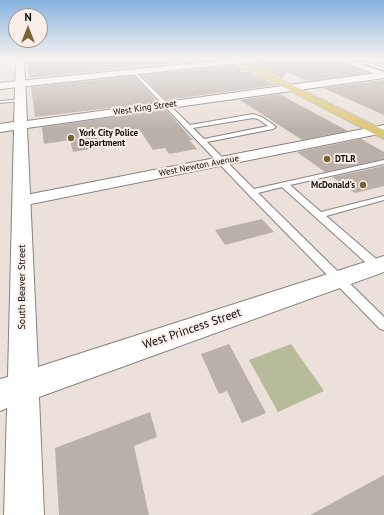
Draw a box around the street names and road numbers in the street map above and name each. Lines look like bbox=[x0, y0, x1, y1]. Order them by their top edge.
street label: West King Street bbox=[113, 98, 177, 118]
street label: West Newton Avenue bbox=[158, 153, 240, 179]
street label: South Beaver Street bbox=[16, 245, 28, 329]
street label: West Princess Street bbox=[141, 305, 243, 353]

